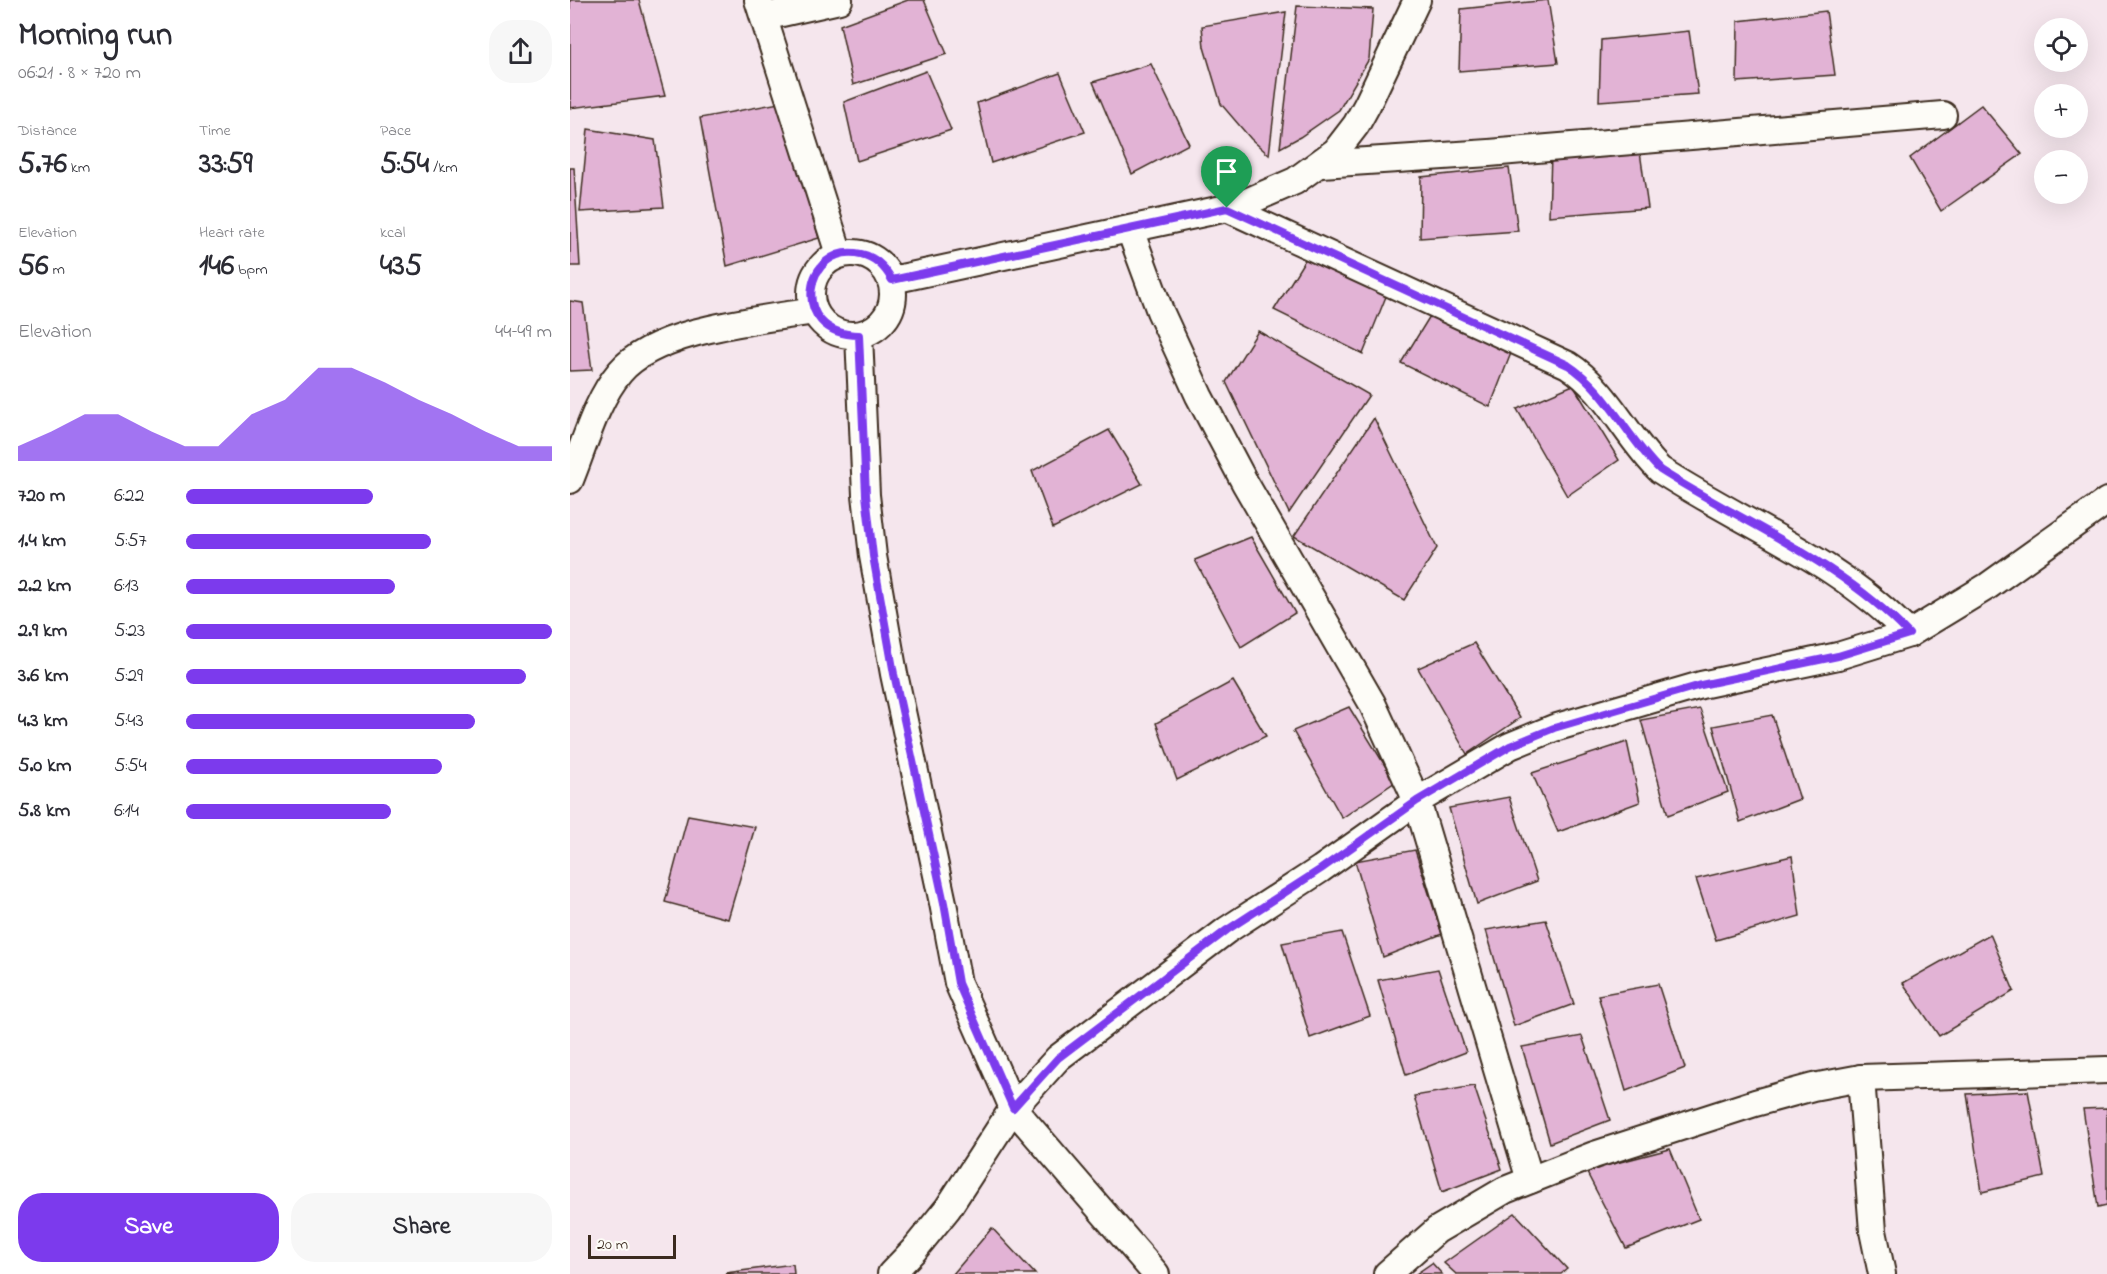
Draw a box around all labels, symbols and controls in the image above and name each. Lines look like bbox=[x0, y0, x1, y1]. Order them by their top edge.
text: Morning run bbox=[18, 12, 172, 60]
map controls bbox=[2034, 18, 2088, 204]
button: locate bbox=[2034, 18, 2088, 72]
button: share bbox=[489, 20, 552, 83]
text: 06:21 · 8 × 720 m bbox=[18, 59, 141, 88]
button: + bbox=[2034, 84, 2088, 138]
text: Distance bbox=[18, 119, 77, 143]
text: Time bbox=[199, 119, 231, 143]
text: Pace bbox=[380, 119, 411, 143]
text: 5.76 bbox=[18, 143, 67, 187]
text: 33:59 bbox=[199, 143, 253, 187]
text: 5:54 bbox=[380, 143, 429, 187]
pin bbox=[1201, 146, 1252, 208]
button: − bbox=[2034, 150, 2088, 204]
icon: arrive bbox=[1210, 155, 1243, 188]
text: km bbox=[67, 156, 90, 180]
text: /km bbox=[429, 156, 458, 180]
text: Elevation bbox=[18, 221, 77, 245]
text: Heart rate bbox=[199, 221, 265, 245]
text: kcal bbox=[380, 221, 405, 245]
text: 56 bbox=[18, 245, 48, 289]
text: 146 bbox=[199, 245, 234, 289]
text: 435 bbox=[380, 245, 422, 289]
text: m bbox=[48, 258, 65, 282]
text: bpm bbox=[234, 258, 268, 282]
text: Elevation bbox=[18, 318, 92, 347]
text: 44–49 m bbox=[495, 318, 552, 347]
text: 720 m bbox=[18, 482, 65, 511]
text: 6:22 bbox=[114, 482, 144, 511]
text: 1.4 km bbox=[18, 527, 66, 556]
text: 5:57 bbox=[114, 527, 147, 556]
text: 2.2 km bbox=[18, 572, 71, 601]
text: 6:13 bbox=[114, 572, 139, 601]
text: 2.9 km bbox=[18, 617, 67, 646]
text: 5:23 bbox=[114, 617, 145, 646]
text: 3.6 km bbox=[18, 662, 68, 691]
text: 5:29 bbox=[114, 662, 143, 691]
text: 4.3 km bbox=[18, 707, 68, 736]
text: 5:43 bbox=[114, 707, 144, 736]
text: 5.0 km bbox=[18, 752, 71, 781]
text: 5:54 bbox=[114, 752, 147, 781]
text: 5.8 km bbox=[18, 797, 70, 826]
text: 6:14 bbox=[114, 797, 139, 826]
button: Save bbox=[18, 1193, 279, 1262]
button: Share bbox=[291, 1193, 552, 1262]
scale bar bbox=[588, 1232, 676, 1260]
text: 20 m bbox=[597, 1233, 628, 1257]

